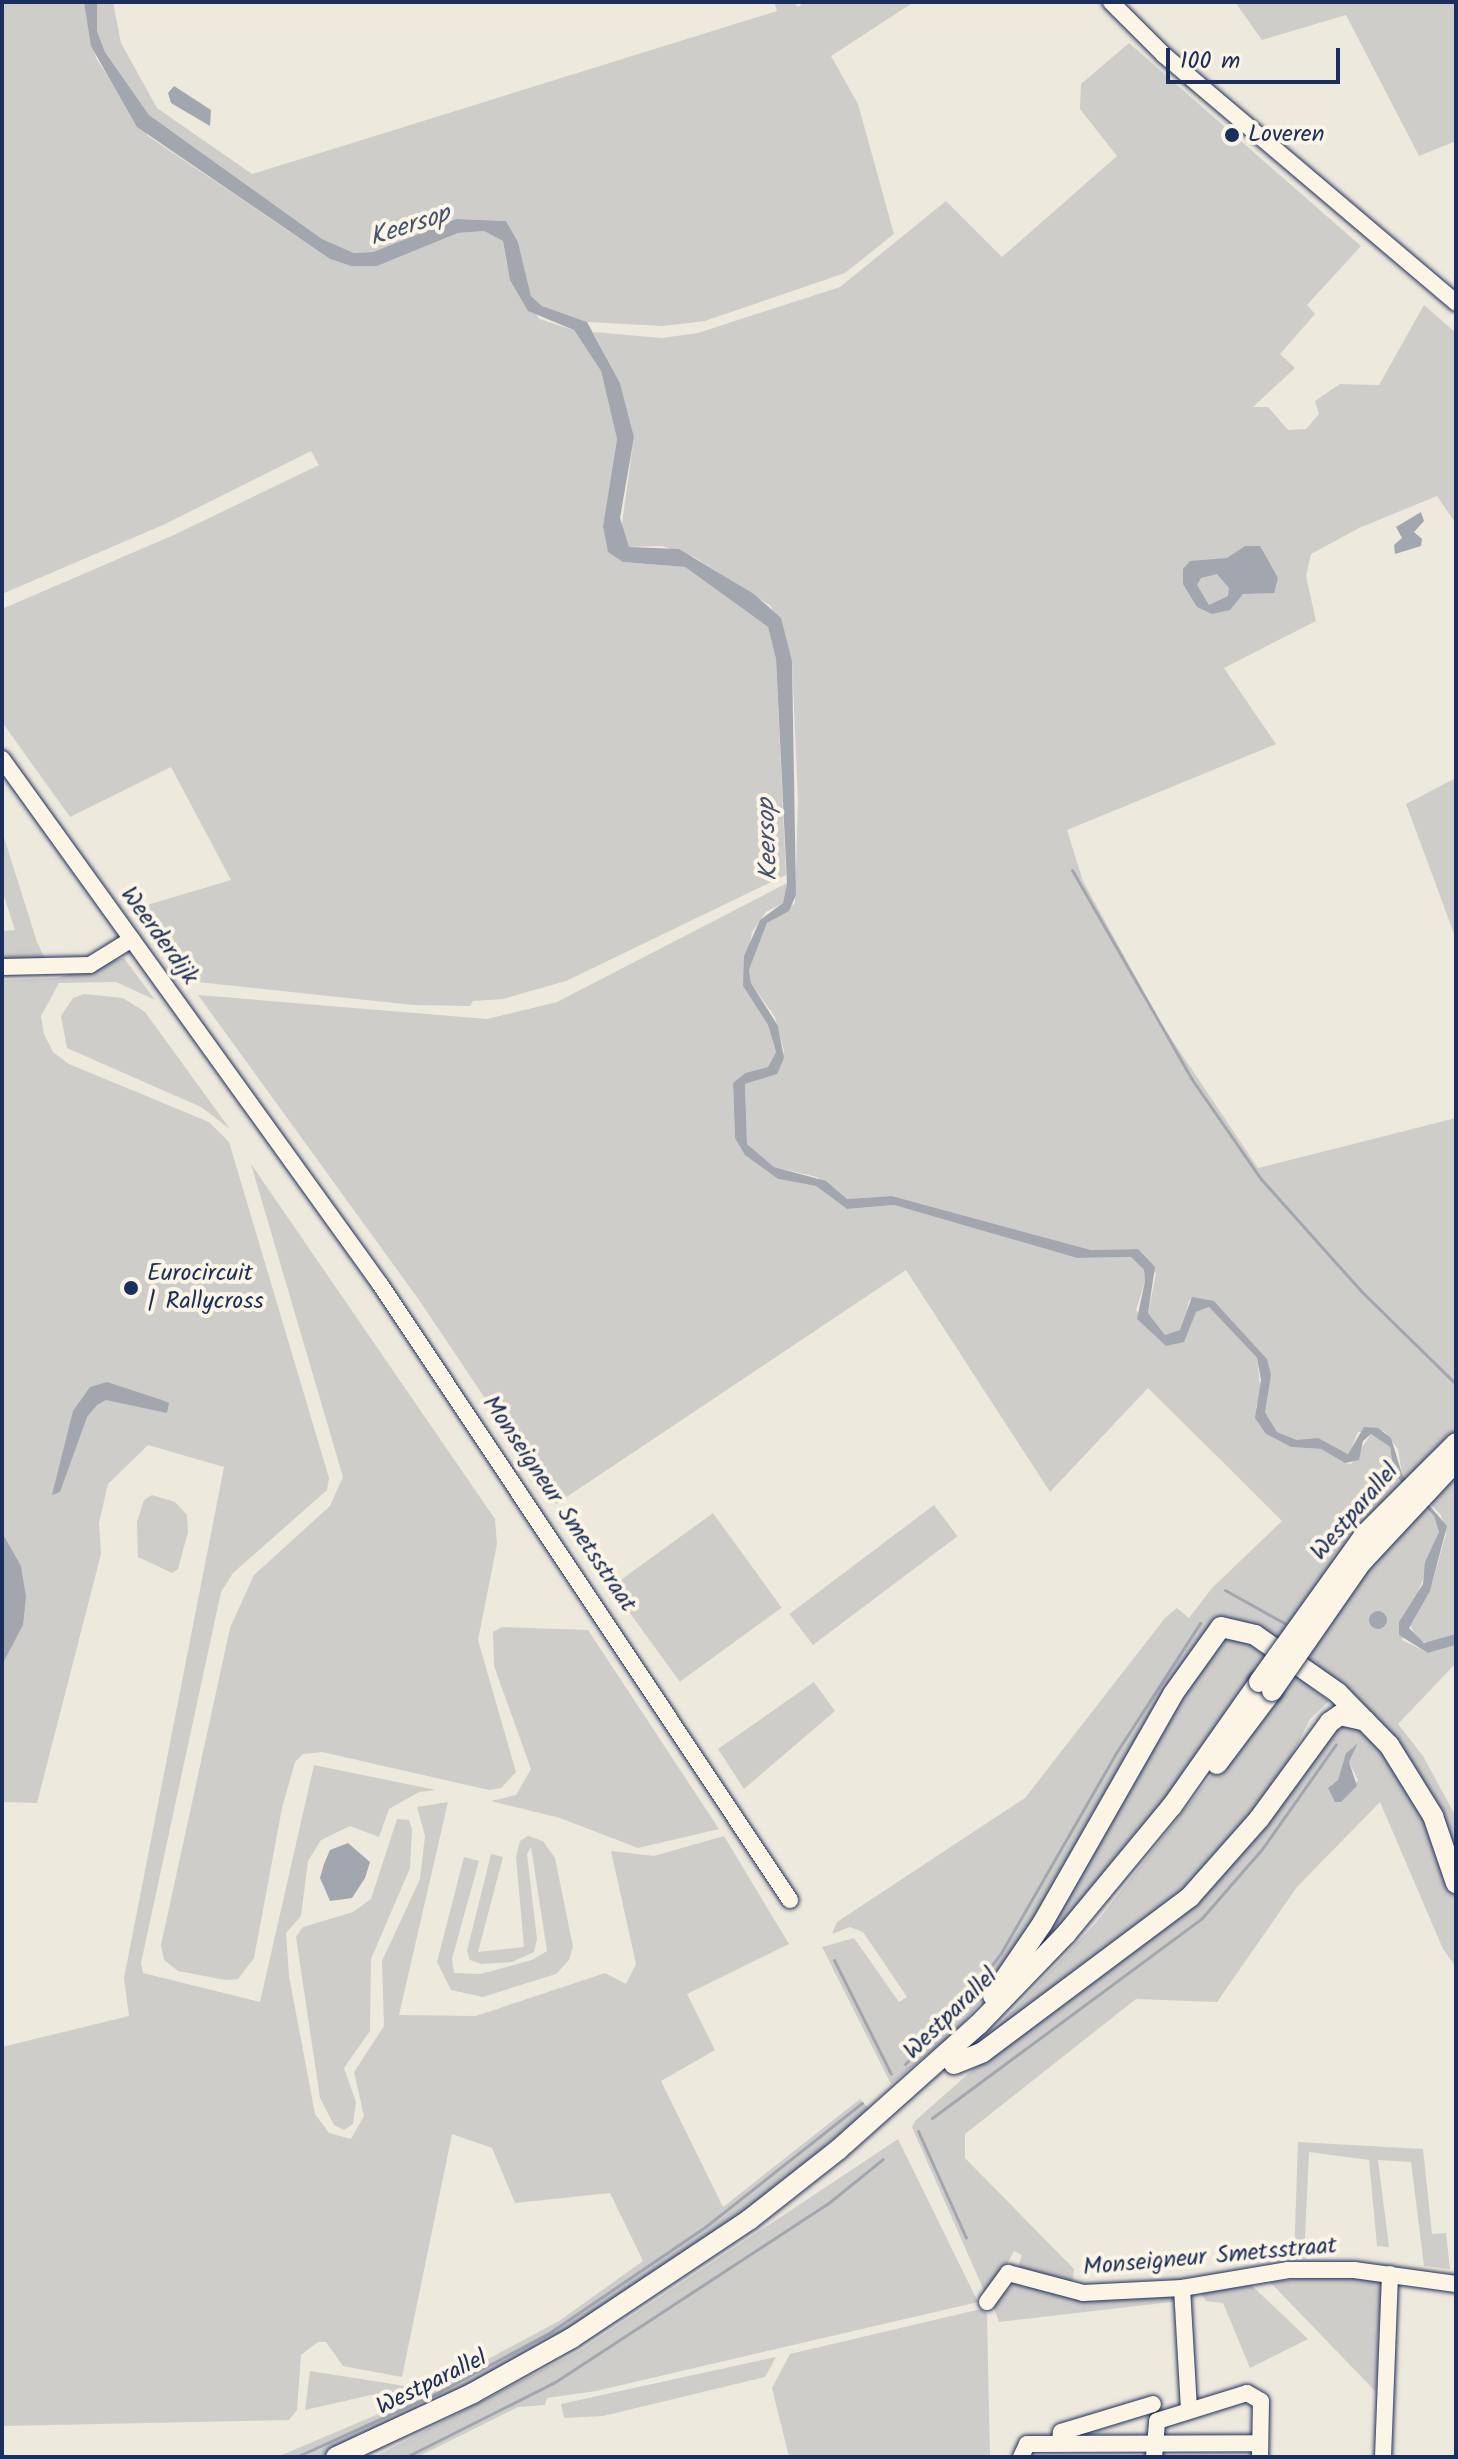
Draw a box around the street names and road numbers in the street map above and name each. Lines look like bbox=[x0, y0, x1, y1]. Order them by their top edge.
street label: Weerderdijk bbox=[114, 881, 204, 991]
street label: Monseigneur Smetsstraat bbox=[476, 1390, 642, 1618]
street label: Westparallel bbox=[1305, 1457, 1405, 1567]
street label: Westparallel bbox=[898, 1962, 1004, 2066]
street label: Monseigneur Smetsstraat bbox=[1082, 2232, 1338, 2282]
street label: Westparallel bbox=[372, 2344, 492, 2422]

